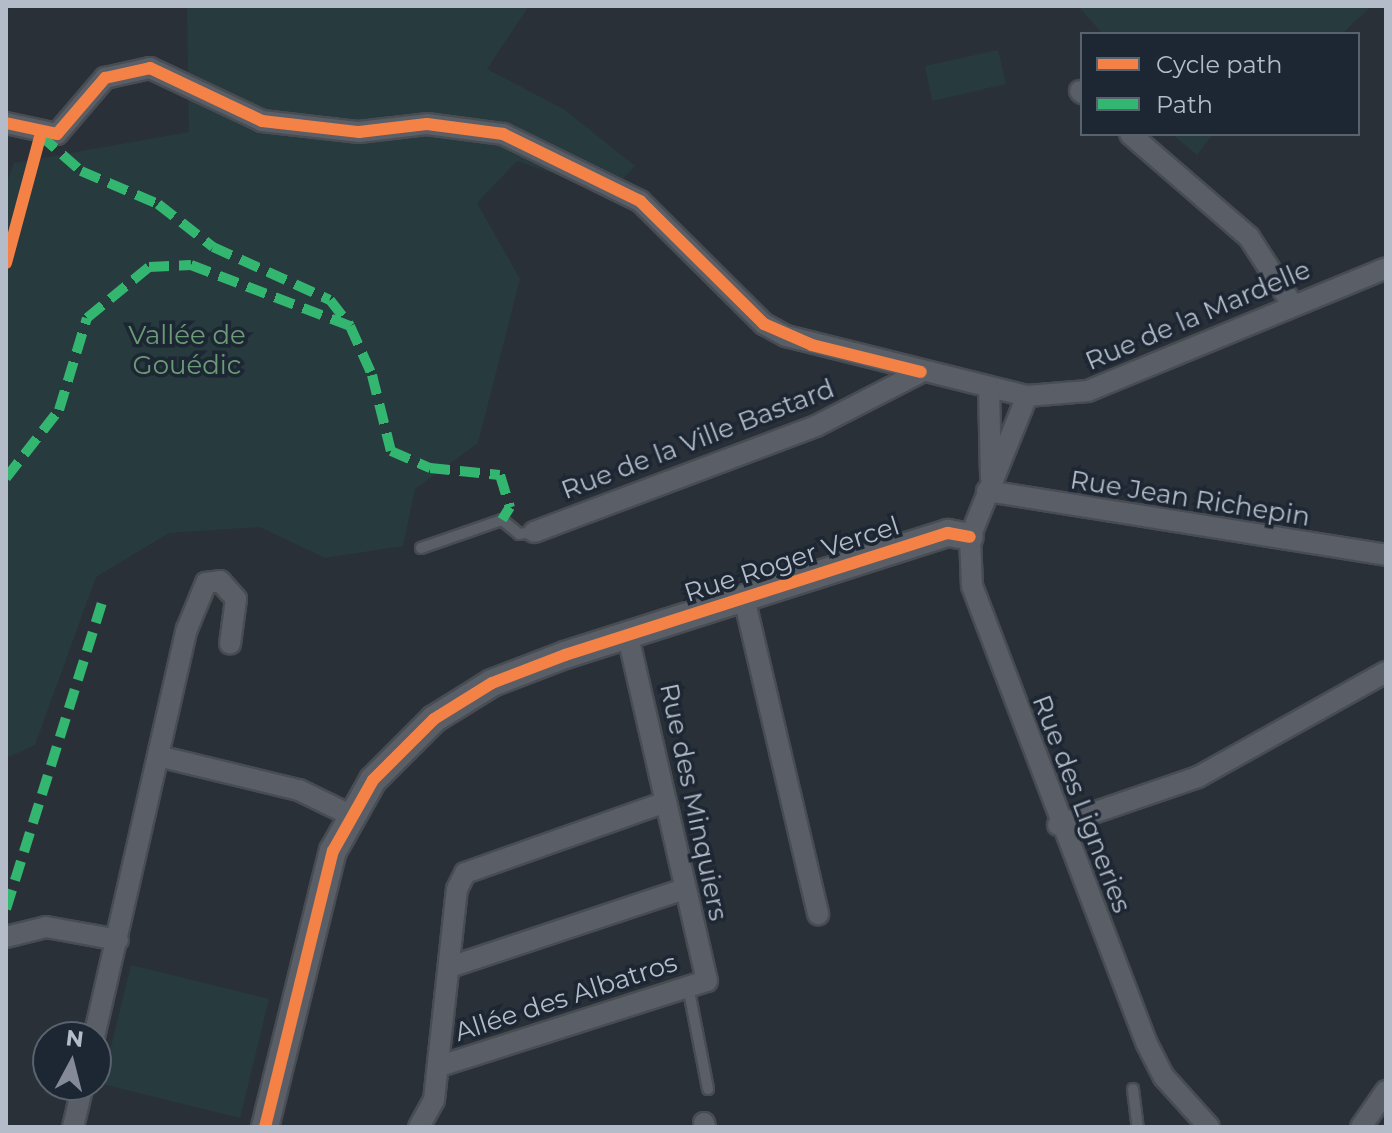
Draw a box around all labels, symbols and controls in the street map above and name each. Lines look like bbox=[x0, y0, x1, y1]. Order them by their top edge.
legend bbox=[1080, 32, 1360, 136]
text: Cycle path bbox=[1156, 50, 1283, 79]
text: Path bbox=[1156, 90, 1213, 119]
street label: Rue de la Mardelle bbox=[1081, 254, 1315, 378]
park label: Vallée de Gouédic bbox=[128, 320, 246, 382]
street label: Rue de la Ville Bastard bbox=[557, 373, 839, 507]
street label: Rue Jean Richepin bbox=[1068, 465, 1312, 533]
street label: Rue Roger Vercel bbox=[681, 511, 903, 609]
street label: Rue des Minquiers bbox=[653, 680, 733, 924]
street label: Rue des Ligneries bbox=[1025, 691, 1137, 917]
street label: Allée des Albatros bbox=[451, 947, 681, 1049]
north arrow bbox=[32, 1021, 112, 1101]
text: N bbox=[64, 1024, 85, 1053]

